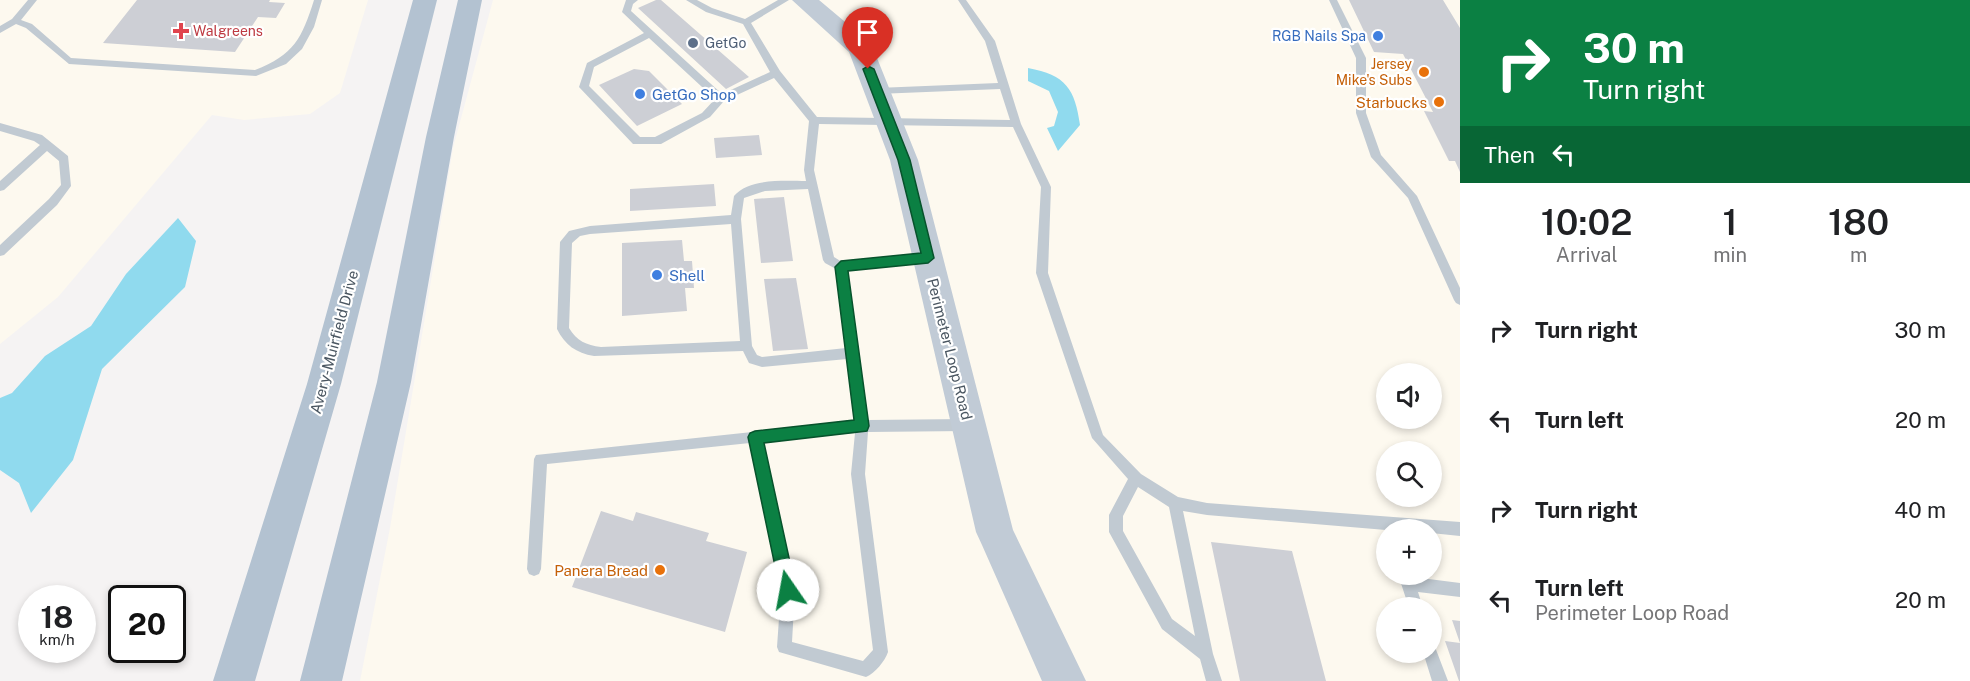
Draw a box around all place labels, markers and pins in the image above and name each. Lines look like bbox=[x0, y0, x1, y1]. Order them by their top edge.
pin bbox=[842, 7, 893, 69]
place label: Walgreens bbox=[193, 23, 263, 39]
marker: Walgreens bbox=[174, 24, 188, 38]
place label: RGB Nails Spa bbox=[1272, 28, 1366, 44]
marker: RGB Nails Spa bbox=[1371, 29, 1385, 43]
place label: GetGo bbox=[705, 35, 747, 51]
marker: GetGo bbox=[686, 36, 700, 50]
place label: Jersey Mike's Subs bbox=[1336, 56, 1412, 88]
marker: Jersey Mike's Subs bbox=[1417, 65, 1431, 79]
place label: GetGo Shop bbox=[652, 86, 736, 103]
marker: GetGo Shop bbox=[633, 87, 647, 101]
place label: Starbucks bbox=[1356, 94, 1427, 111]
marker: Starbucks bbox=[1432, 95, 1446, 109]
place label: Shell bbox=[669, 267, 705, 284]
marker: Shell bbox=[650, 268, 664, 282]
place label: Panera Bread bbox=[554, 562, 648, 579]
marker: Panera Bread bbox=[653, 563, 667, 577]

